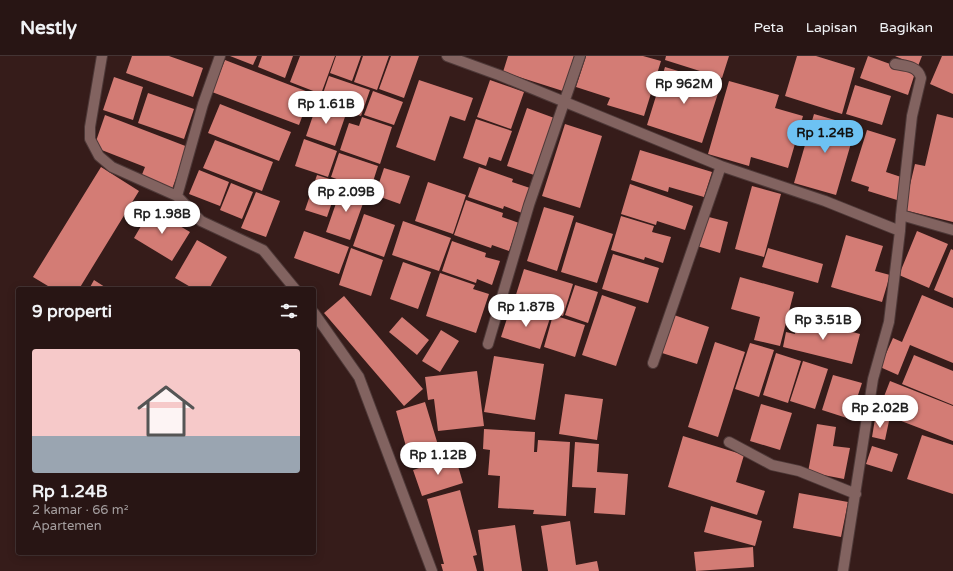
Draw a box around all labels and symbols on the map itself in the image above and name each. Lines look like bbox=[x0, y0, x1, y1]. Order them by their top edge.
pin: Rp 962M bbox=[647, 71, 721, 105]
pin: Rp 1.61B bbox=[285, 91, 367, 125]
pin: Rp 1.24B bbox=[784, 120, 866, 154]
pin: Rp 2.09B bbox=[305, 179, 387, 213]
pin: Rp 1.98B bbox=[121, 201, 203, 235]
pin: Rp 1.87B bbox=[485, 294, 567, 328]
pin: Rp 3.51B bbox=[782, 307, 864, 341]
pin: Rp 2.02B bbox=[839, 395, 921, 429]
pin: Rp 1.12B bbox=[397, 442, 479, 476]

